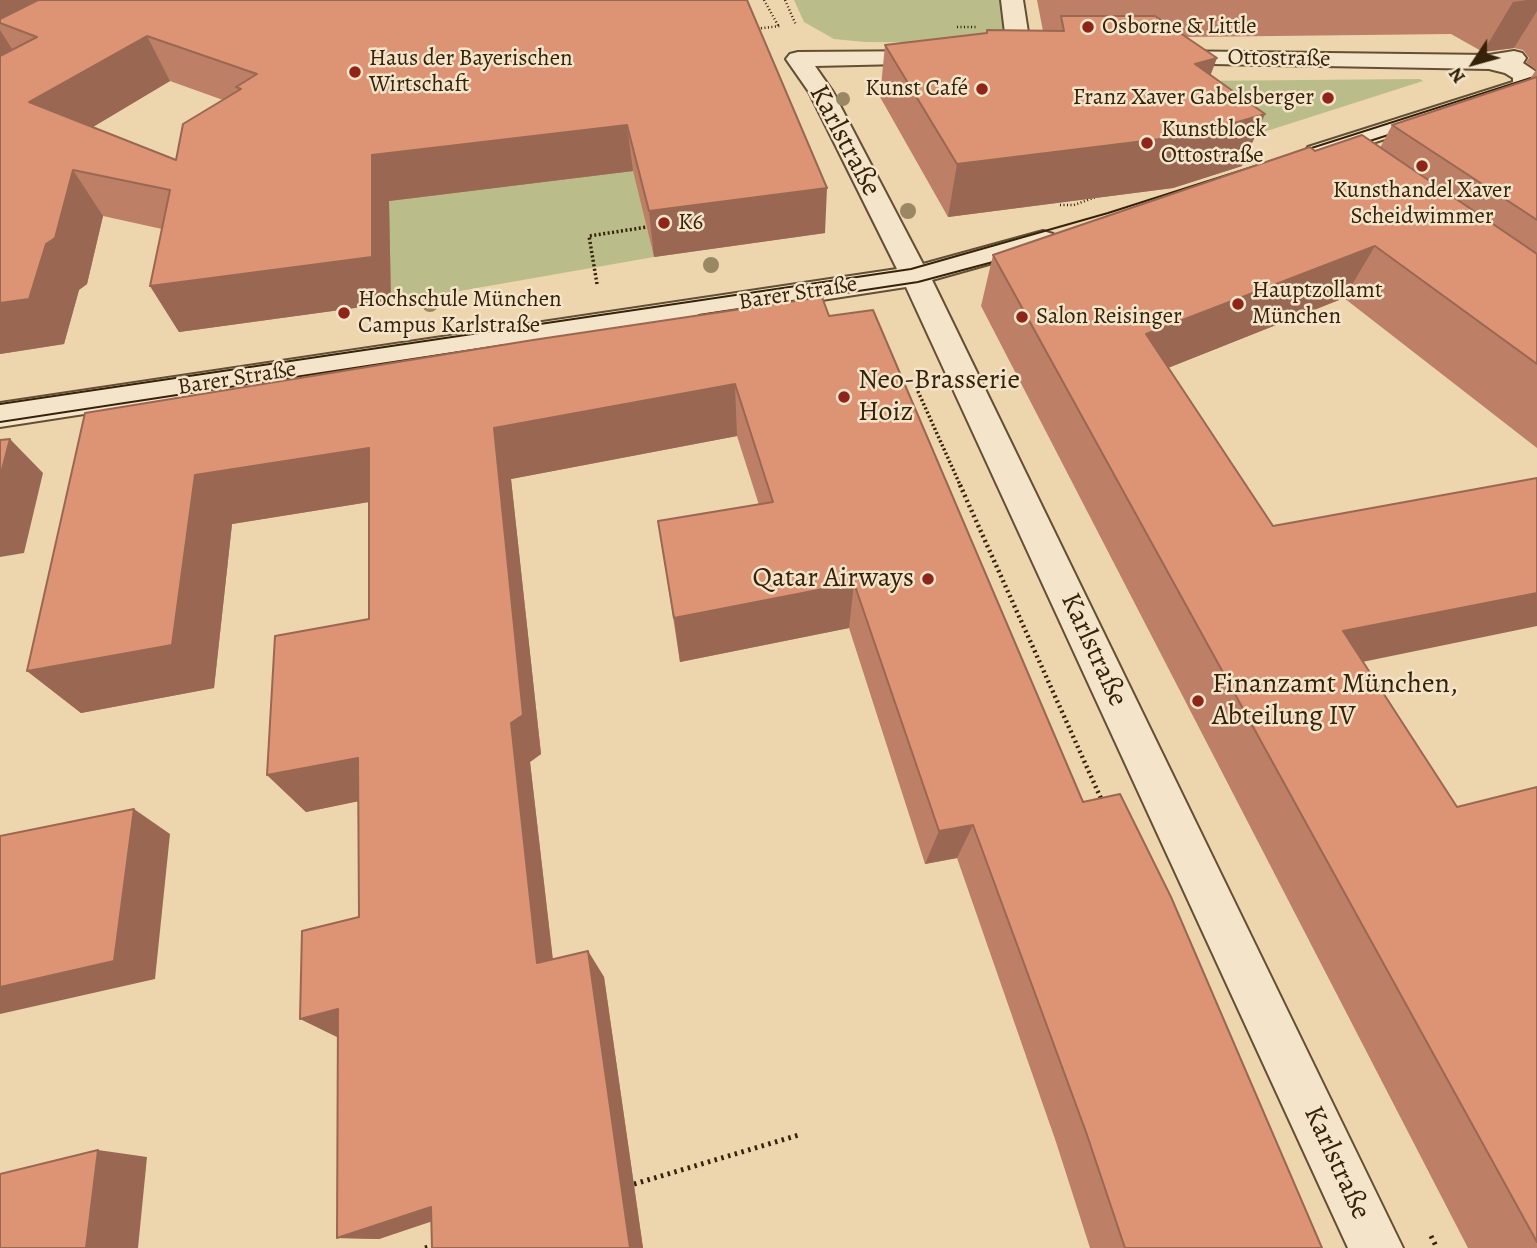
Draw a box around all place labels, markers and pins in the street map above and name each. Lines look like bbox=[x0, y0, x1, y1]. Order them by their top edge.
place label: Osborne & Little bbox=[1102, 13, 1256, 41]
marker: Osborne & Little bbox=[1080, 19, 1096, 35]
place label: Haus der Bayerischen Wirtschaft bbox=[369, 45, 573, 99]
marker: Haus der Bayerischen Wirtschaft bbox=[347, 64, 363, 80]
place label: Kunst Café bbox=[865, 75, 968, 103]
marker: Kunst Café bbox=[974, 81, 990, 97]
place label: Franz Xaver Gabelsberger bbox=[1073, 84, 1314, 112]
marker: Franz Xaver Gabelsberger bbox=[1320, 90, 1336, 106]
place label: Kunstblock Ottostraße bbox=[1161, 116, 1267, 170]
marker: Kunstblock Ottostraße bbox=[1139, 135, 1155, 151]
marker: Kunsthandel Xaver Scheidwimmer bbox=[1414, 158, 1430, 174]
place label: Kunsthandel Xaver Scheidwimmer bbox=[1333, 177, 1511, 231]
place label: K6 bbox=[678, 209, 703, 237]
marker: K6 bbox=[656, 215, 672, 231]
place label: Hauptzollamt München bbox=[1252, 277, 1382, 331]
place label: Hochschule München Campus Karlstraße bbox=[358, 286, 562, 340]
marker: Hauptzollamt München bbox=[1230, 296, 1246, 312]
place label: Salon Reisinger bbox=[1036, 303, 1182, 331]
marker: Hochschule München Campus Karlstraße bbox=[336, 305, 352, 321]
marker: Salon Reisinger bbox=[1014, 309, 1030, 325]
place label: Neo-Brasserie Hoiz bbox=[858, 364, 1020, 430]
marker: Neo-Brasserie Hoiz bbox=[836, 389, 852, 405]
place label: Qatar Airways bbox=[752, 562, 914, 596]
marker: Qatar Airways bbox=[920, 571, 936, 587]
place label: Finanzamt München, Abteilung IV bbox=[1212, 668, 1458, 734]
marker: Finanzamt München, Abteilung IV bbox=[1190, 693, 1206, 709]

